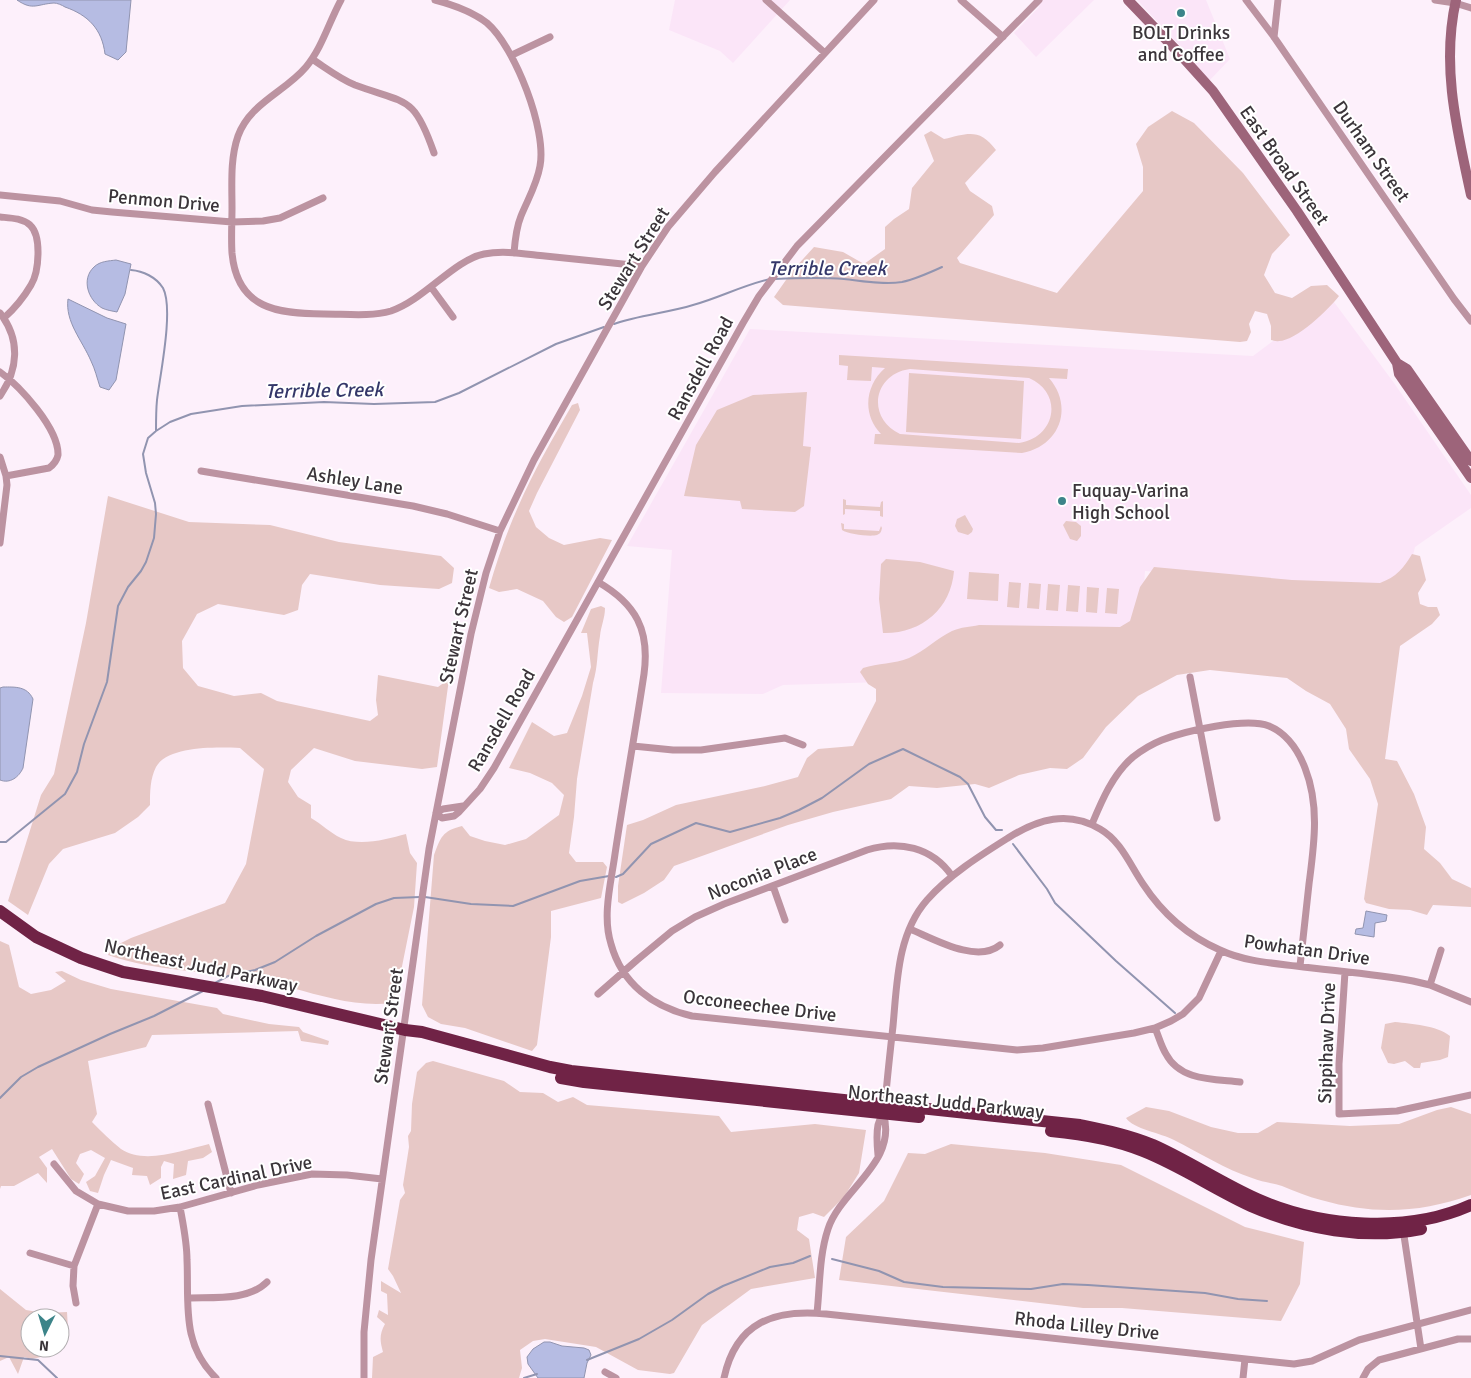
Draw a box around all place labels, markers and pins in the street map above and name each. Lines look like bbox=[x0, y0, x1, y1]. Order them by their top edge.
marker: BOLT Drinks and Coffee bbox=[1175, 7, 1187, 19]
place label: BOLT Drinks and Coffee bbox=[1132, 21, 1230, 67]
place label: Fuquay-Varina High School bbox=[1072, 479, 1189, 525]
marker: Fuquay-Varina High School bbox=[1056, 495, 1068, 507]

